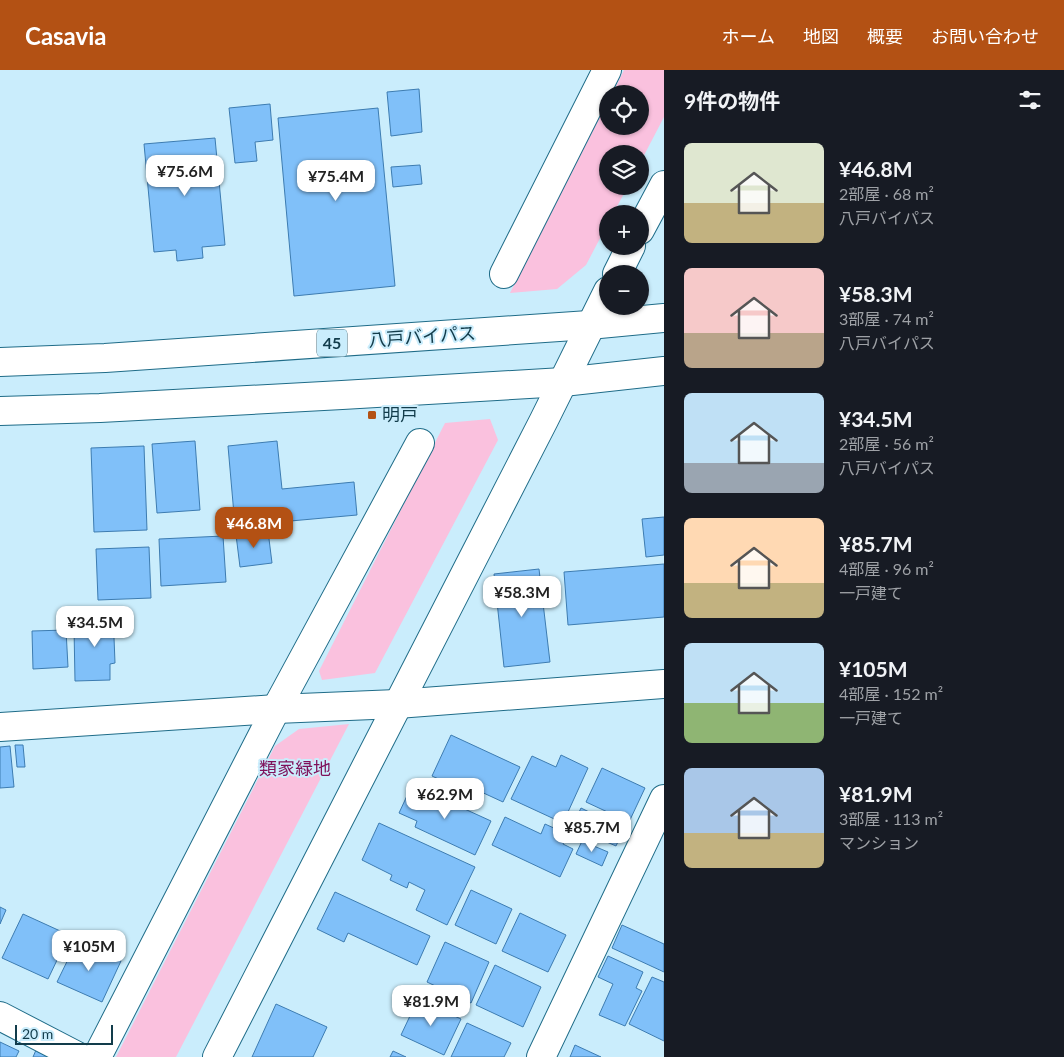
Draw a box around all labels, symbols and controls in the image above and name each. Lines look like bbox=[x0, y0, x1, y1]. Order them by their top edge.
text: Casavia bbox=[25, 21, 106, 50]
text: ホーム bbox=[722, 25, 775, 47]
text: 地図 bbox=[803, 25, 839, 47]
text: 概要 bbox=[867, 25, 903, 47]
text: お問い合わせ bbox=[931, 25, 1039, 47]
map controls bbox=[599, 85, 649, 315]
button: locate bbox=[599, 85, 649, 135]
icon: filters bbox=[1016, 86, 1044, 114]
text: 9件の物件 bbox=[684, 88, 780, 113]
button: layers bbox=[599, 145, 649, 195]
pin: ¥75.6M bbox=[144, 154, 226, 197]
text: ¥46.8M bbox=[839, 156, 913, 181]
pin: ¥75.4M bbox=[295, 160, 377, 202]
text: ¥75.6M bbox=[157, 161, 213, 180]
icon: home bbox=[724, 163, 784, 223]
text: ¥75.4M bbox=[308, 166, 364, 185]
text: 2部屋 · 68 m² bbox=[839, 184, 934, 203]
button: + bbox=[599, 205, 649, 255]
text: 八戸バイパス bbox=[839, 208, 935, 227]
button: − bbox=[599, 265, 649, 315]
text: ¥58.3M bbox=[839, 281, 913, 306]
icon: home bbox=[724, 288, 784, 348]
text: 3部屋 · 74 m² bbox=[839, 309, 934, 328]
street label: 八戸バイパス bbox=[367, 321, 476, 351]
road number: 45 bbox=[317, 330, 347, 356]
text: 八戸バイパス bbox=[839, 333, 935, 352]
place label: 明戸 bbox=[382, 403, 418, 425]
text: ¥34.5M bbox=[839, 406, 913, 431]
marker: 明戸 bbox=[366, 409, 378, 421]
icon: home bbox=[724, 413, 784, 473]
text: 2部屋 · 56 m² bbox=[839, 434, 934, 453]
text: 八戸バイパス bbox=[839, 458, 935, 477]
pin: ¥46.8M bbox=[213, 506, 295, 549]
text: ¥46.8M bbox=[226, 513, 282, 532]
text: ¥85.7M bbox=[839, 531, 913, 556]
icon: home bbox=[724, 538, 784, 598]
text: 4部屋 · 96 m² bbox=[839, 559, 934, 578]
pin: ¥58.3M bbox=[481, 576, 563, 618]
text: ¥58.3M bbox=[494, 582, 550, 601]
text: 一戸建て bbox=[839, 583, 903, 602]
pin: ¥34.5M bbox=[54, 606, 136, 648]
text: ¥34.5M bbox=[67, 612, 123, 631]
text: ¥105M bbox=[839, 656, 908, 681]
icon: home bbox=[724, 663, 784, 723]
text: 4部屋 · 152 m² bbox=[839, 684, 943, 703]
text: 一戸建て bbox=[839, 708, 903, 727]
park label: 類家緑地 bbox=[259, 757, 331, 779]
pin: ¥62.9M bbox=[404, 778, 486, 820]
text: ¥81.9M bbox=[839, 781, 913, 806]
text: ¥62.9M bbox=[417, 784, 473, 803]
icon: home bbox=[724, 788, 784, 848]
text: 3部屋 · 113 m² bbox=[839, 809, 943, 828]
pin: ¥85.7M bbox=[551, 810, 633, 853]
text: ¥85.7M bbox=[564, 817, 620, 836]
text: マンション bbox=[839, 833, 919, 852]
pin: ¥105M bbox=[54, 930, 124, 972]
text: ¥105M bbox=[63, 936, 115, 955]
pin: ¥81.9M bbox=[390, 984, 472, 1027]
text: ¥81.9M bbox=[403, 991, 459, 1010]
scale bar bbox=[15, 1022, 112, 1045]
text: 20 m bbox=[22, 1025, 53, 1042]

